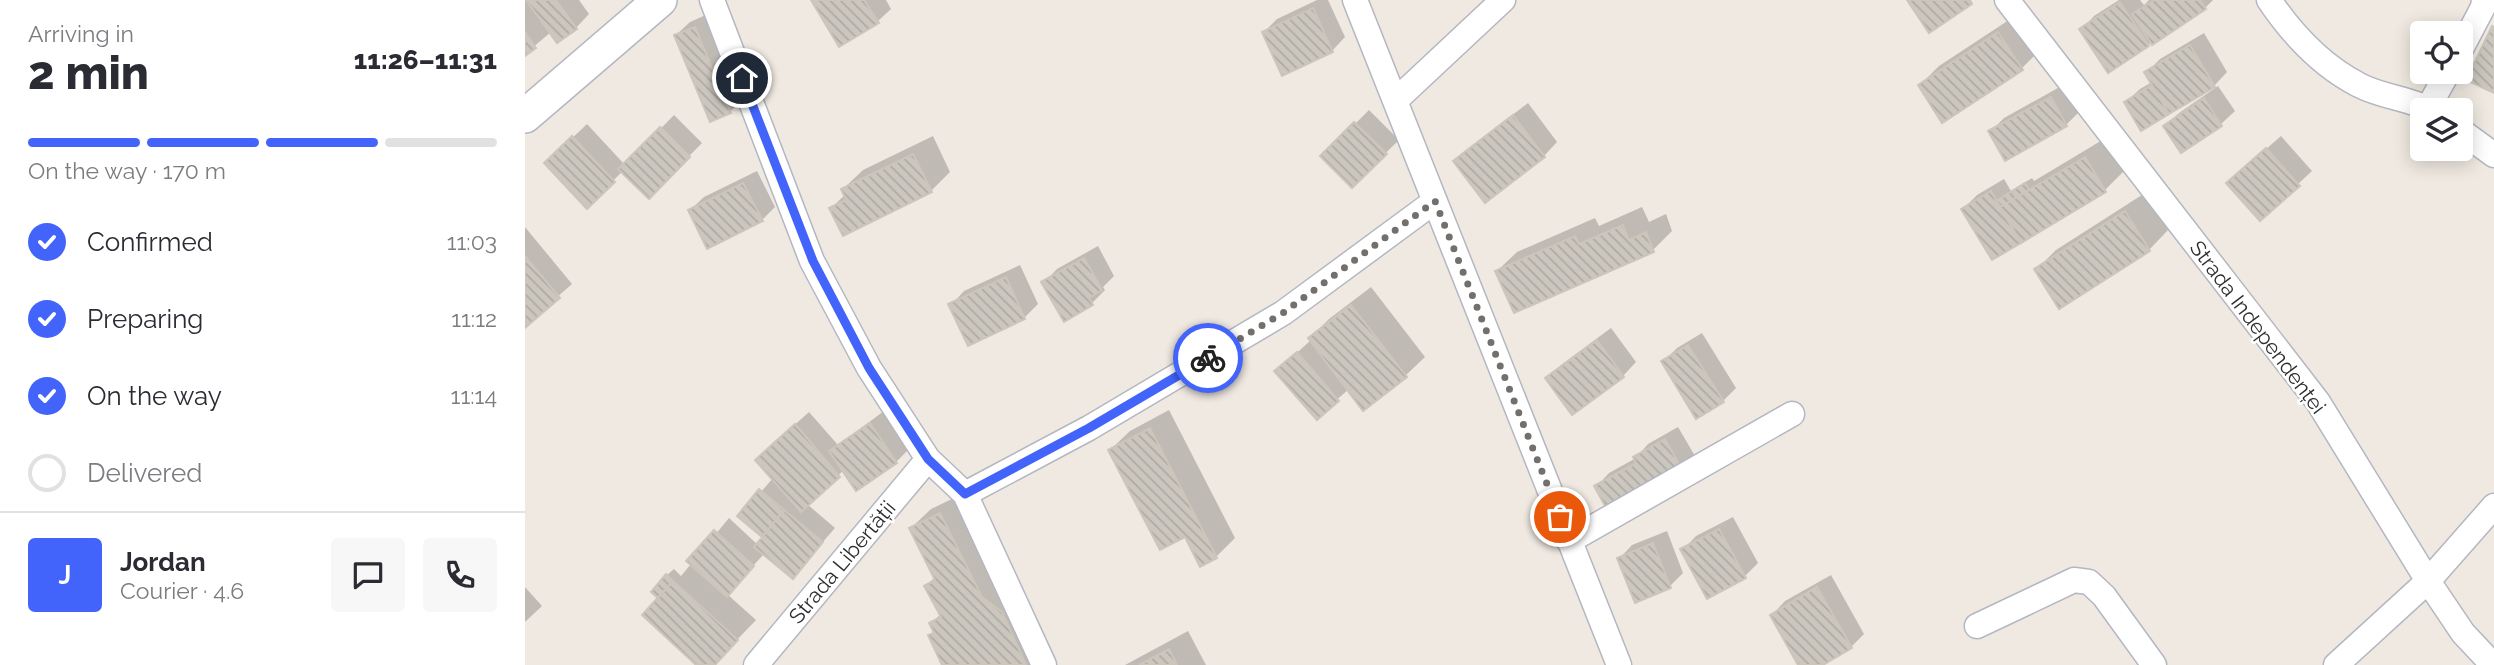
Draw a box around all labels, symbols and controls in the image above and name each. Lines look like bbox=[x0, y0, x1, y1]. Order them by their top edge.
text: Arriving in bbox=[28, 20, 134, 47]
map controls bbox=[2410, 21, 2473, 161]
button: locate bbox=[2410, 21, 2473, 84]
text: 11:26–11:31 bbox=[354, 45, 497, 75]
text: 2 min bbox=[28, 46, 149, 100]
pin bbox=[712, 48, 772, 108]
icon: home bbox=[723, 59, 761, 97]
button: layers bbox=[2410, 98, 2473, 161]
text: On the way · 170 m bbox=[28, 157, 226, 184]
icon: check bbox=[28, 223, 66, 261]
text: Confirmed bbox=[87, 227, 213, 257]
text: 11:03 bbox=[447, 228, 497, 255]
street label: Strada Independenței bbox=[2185, 236, 2331, 418]
icon: check bbox=[28, 300, 66, 338]
text: Preparing bbox=[87, 304, 203, 334]
text: 11:12 bbox=[451, 305, 497, 332]
courier bbox=[1173, 323, 1243, 393]
icon: bike bbox=[1189, 339, 1227, 377]
icon: check bbox=[28, 377, 66, 415]
text: On the way bbox=[87, 381, 222, 411]
text: 11:14 bbox=[451, 382, 497, 409]
text: Delivered bbox=[87, 458, 202, 488]
pin bbox=[1530, 487, 1590, 547]
street label: Strada Libertății bbox=[783, 496, 901, 628]
icon: bag bbox=[1541, 498, 1579, 536]
button: chat bbox=[331, 538, 405, 612]
button: phone bbox=[423, 538, 497, 612]
text: Jordan bbox=[120, 547, 206, 577]
text: J bbox=[59, 560, 71, 590]
text: Courier · 4.6 bbox=[120, 577, 244, 604]

